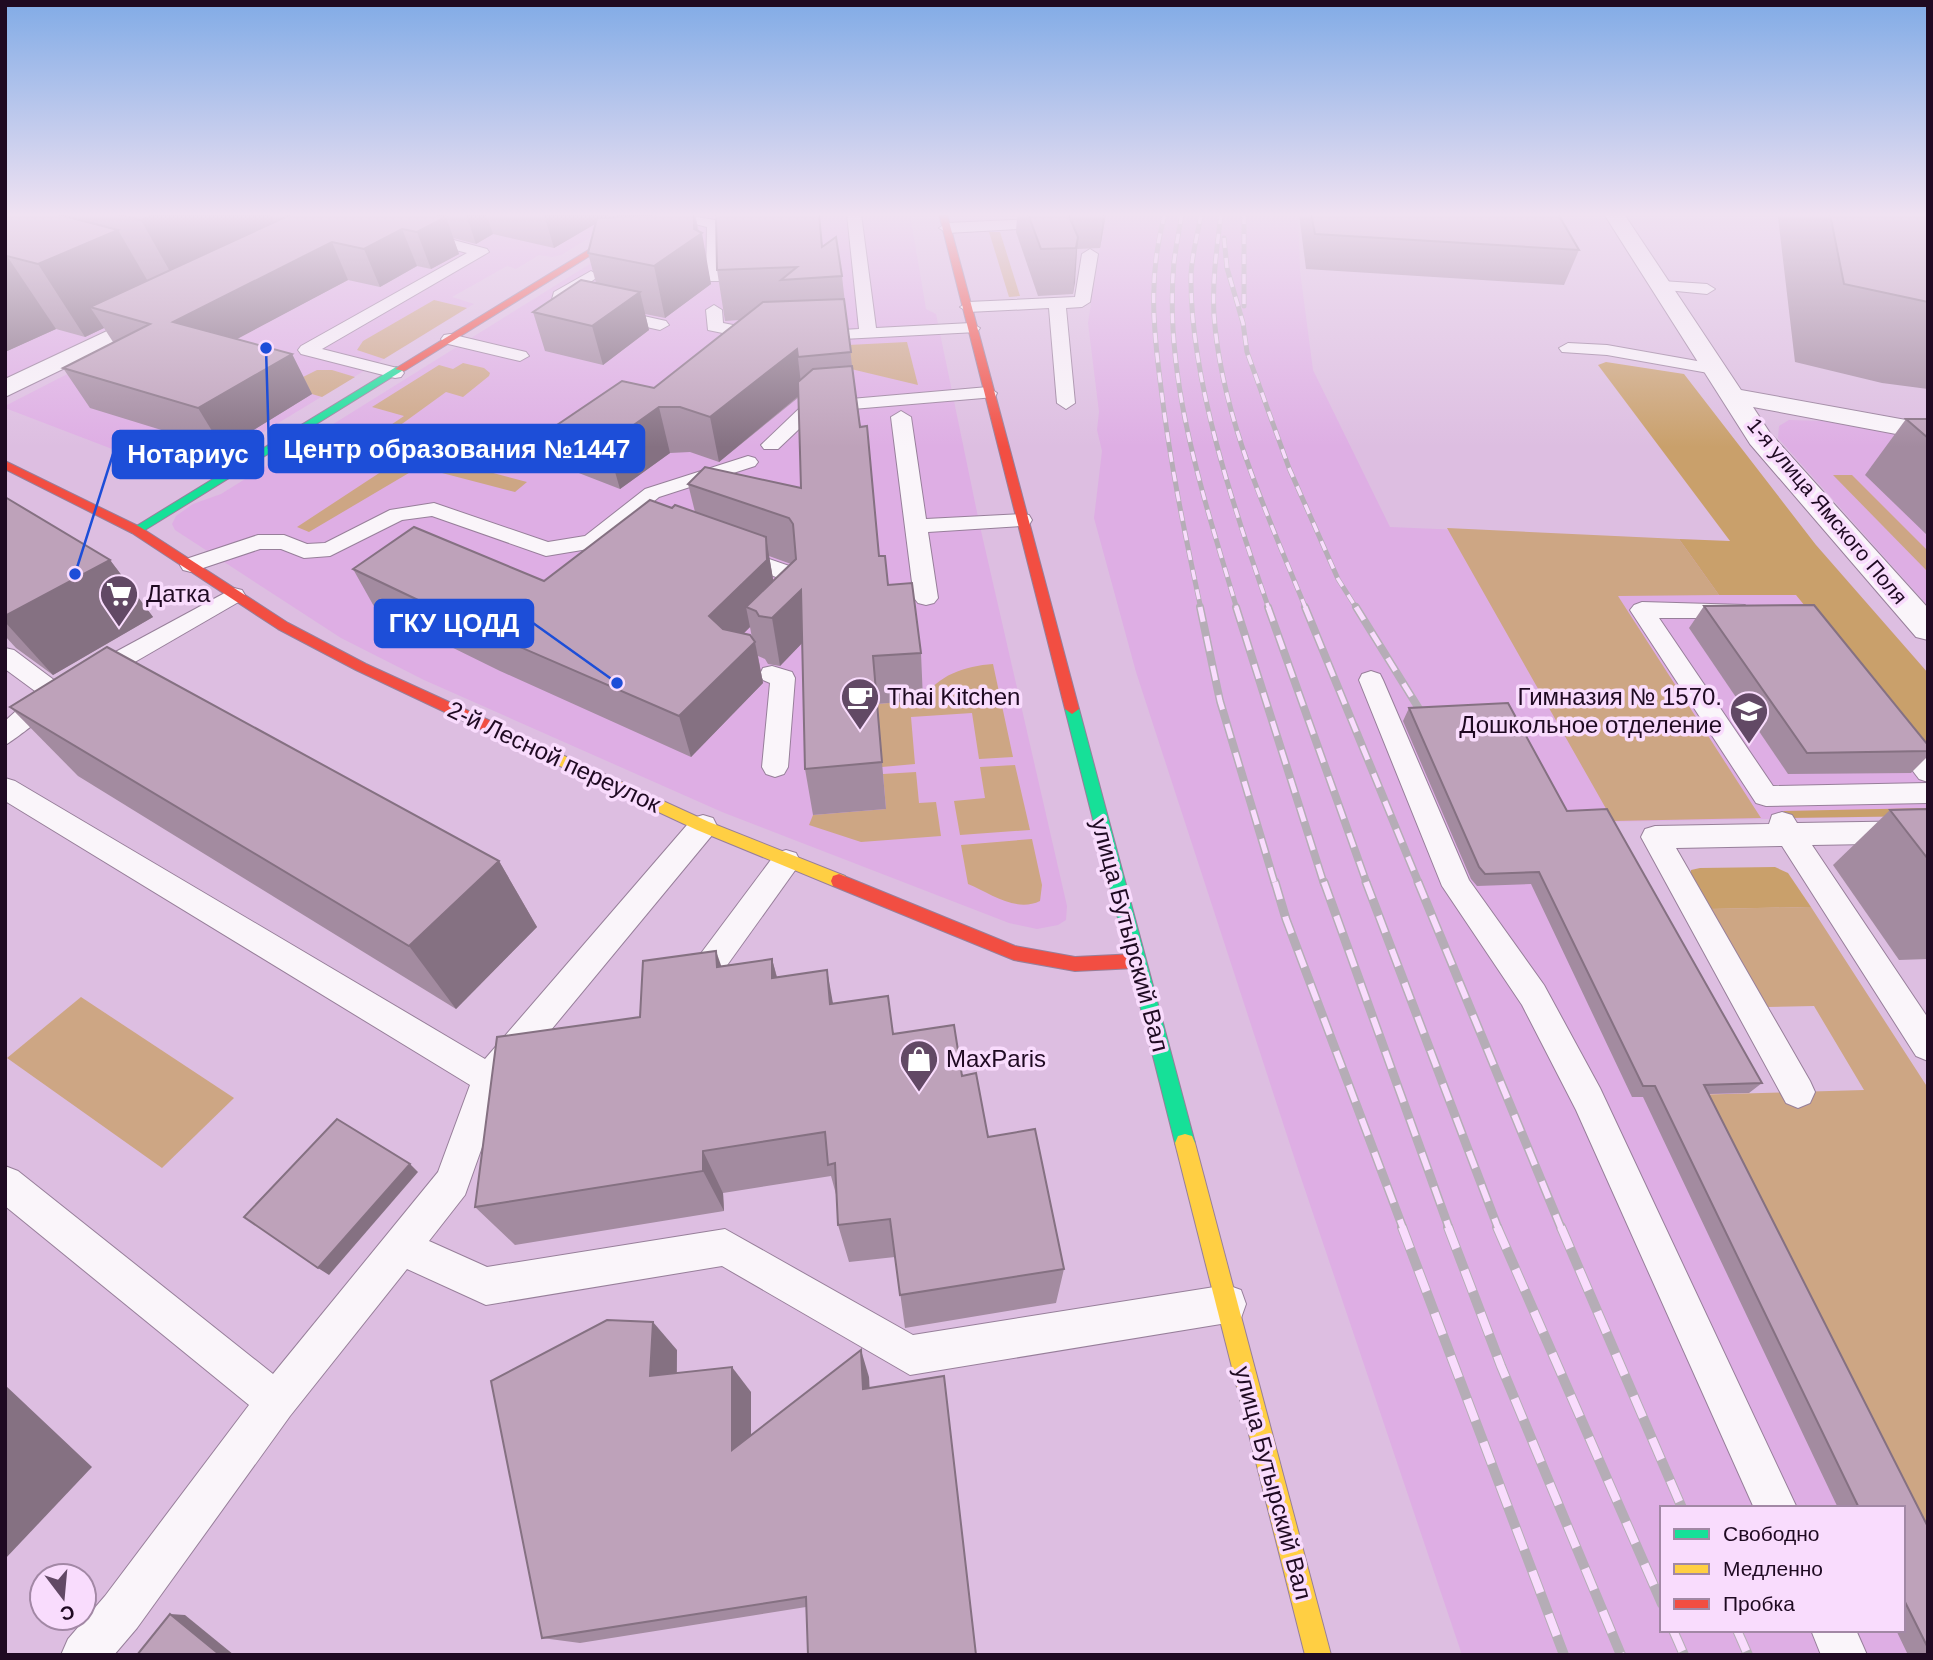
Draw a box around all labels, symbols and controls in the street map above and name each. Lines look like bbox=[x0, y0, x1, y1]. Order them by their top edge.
street label: 1-я улица Ямского Поля bbox=[1743, 413, 1912, 608]
callout: Центр образования №1447 bbox=[269, 425, 644, 472]
callout: Нотариус bbox=[113, 431, 263, 478]
text: Центр образования №1447 bbox=[283, 434, 631, 464]
text: Нотариус bbox=[127, 439, 249, 469]
supermarket icon: Датка bbox=[98, 573, 140, 628]
place label: Датка bbox=[146, 580, 211, 607]
callout: ГКУ ЦОДД bbox=[375, 600, 533, 647]
text: ГКУ ЦОДД bbox=[389, 608, 520, 638]
cafe icon: Thai Kitchen bbox=[839, 676, 881, 731]
place label: Thai Kitchen bbox=[887, 683, 1020, 710]
place label: Гимназия № 1570. Дошкольное отделение bbox=[1459, 683, 1722, 738]
school or university icon: Гимназия № 1570. Дошкольное отделение bbox=[1728, 690, 1770, 745]
street label: 2-й Лесной переулок bbox=[444, 695, 665, 818]
street label: улица Бутырский Вал bbox=[1086, 815, 1175, 1055]
shop icon: MaxParis bbox=[898, 1038, 940, 1093]
place label: MaxParis bbox=[946, 1045, 1046, 1072]
street label: улица Бутырский Вал bbox=[1229, 1363, 1318, 1603]
legend bbox=[1660, 1506, 1905, 1632]
text: Свободно bbox=[1723, 1522, 1820, 1545]
text: Медленно bbox=[1723, 1557, 1823, 1580]
north arrow bbox=[28, 1562, 98, 1632]
text: Пробка bbox=[1723, 1592, 1795, 1615]
text: С bbox=[58, 1601, 77, 1625]

